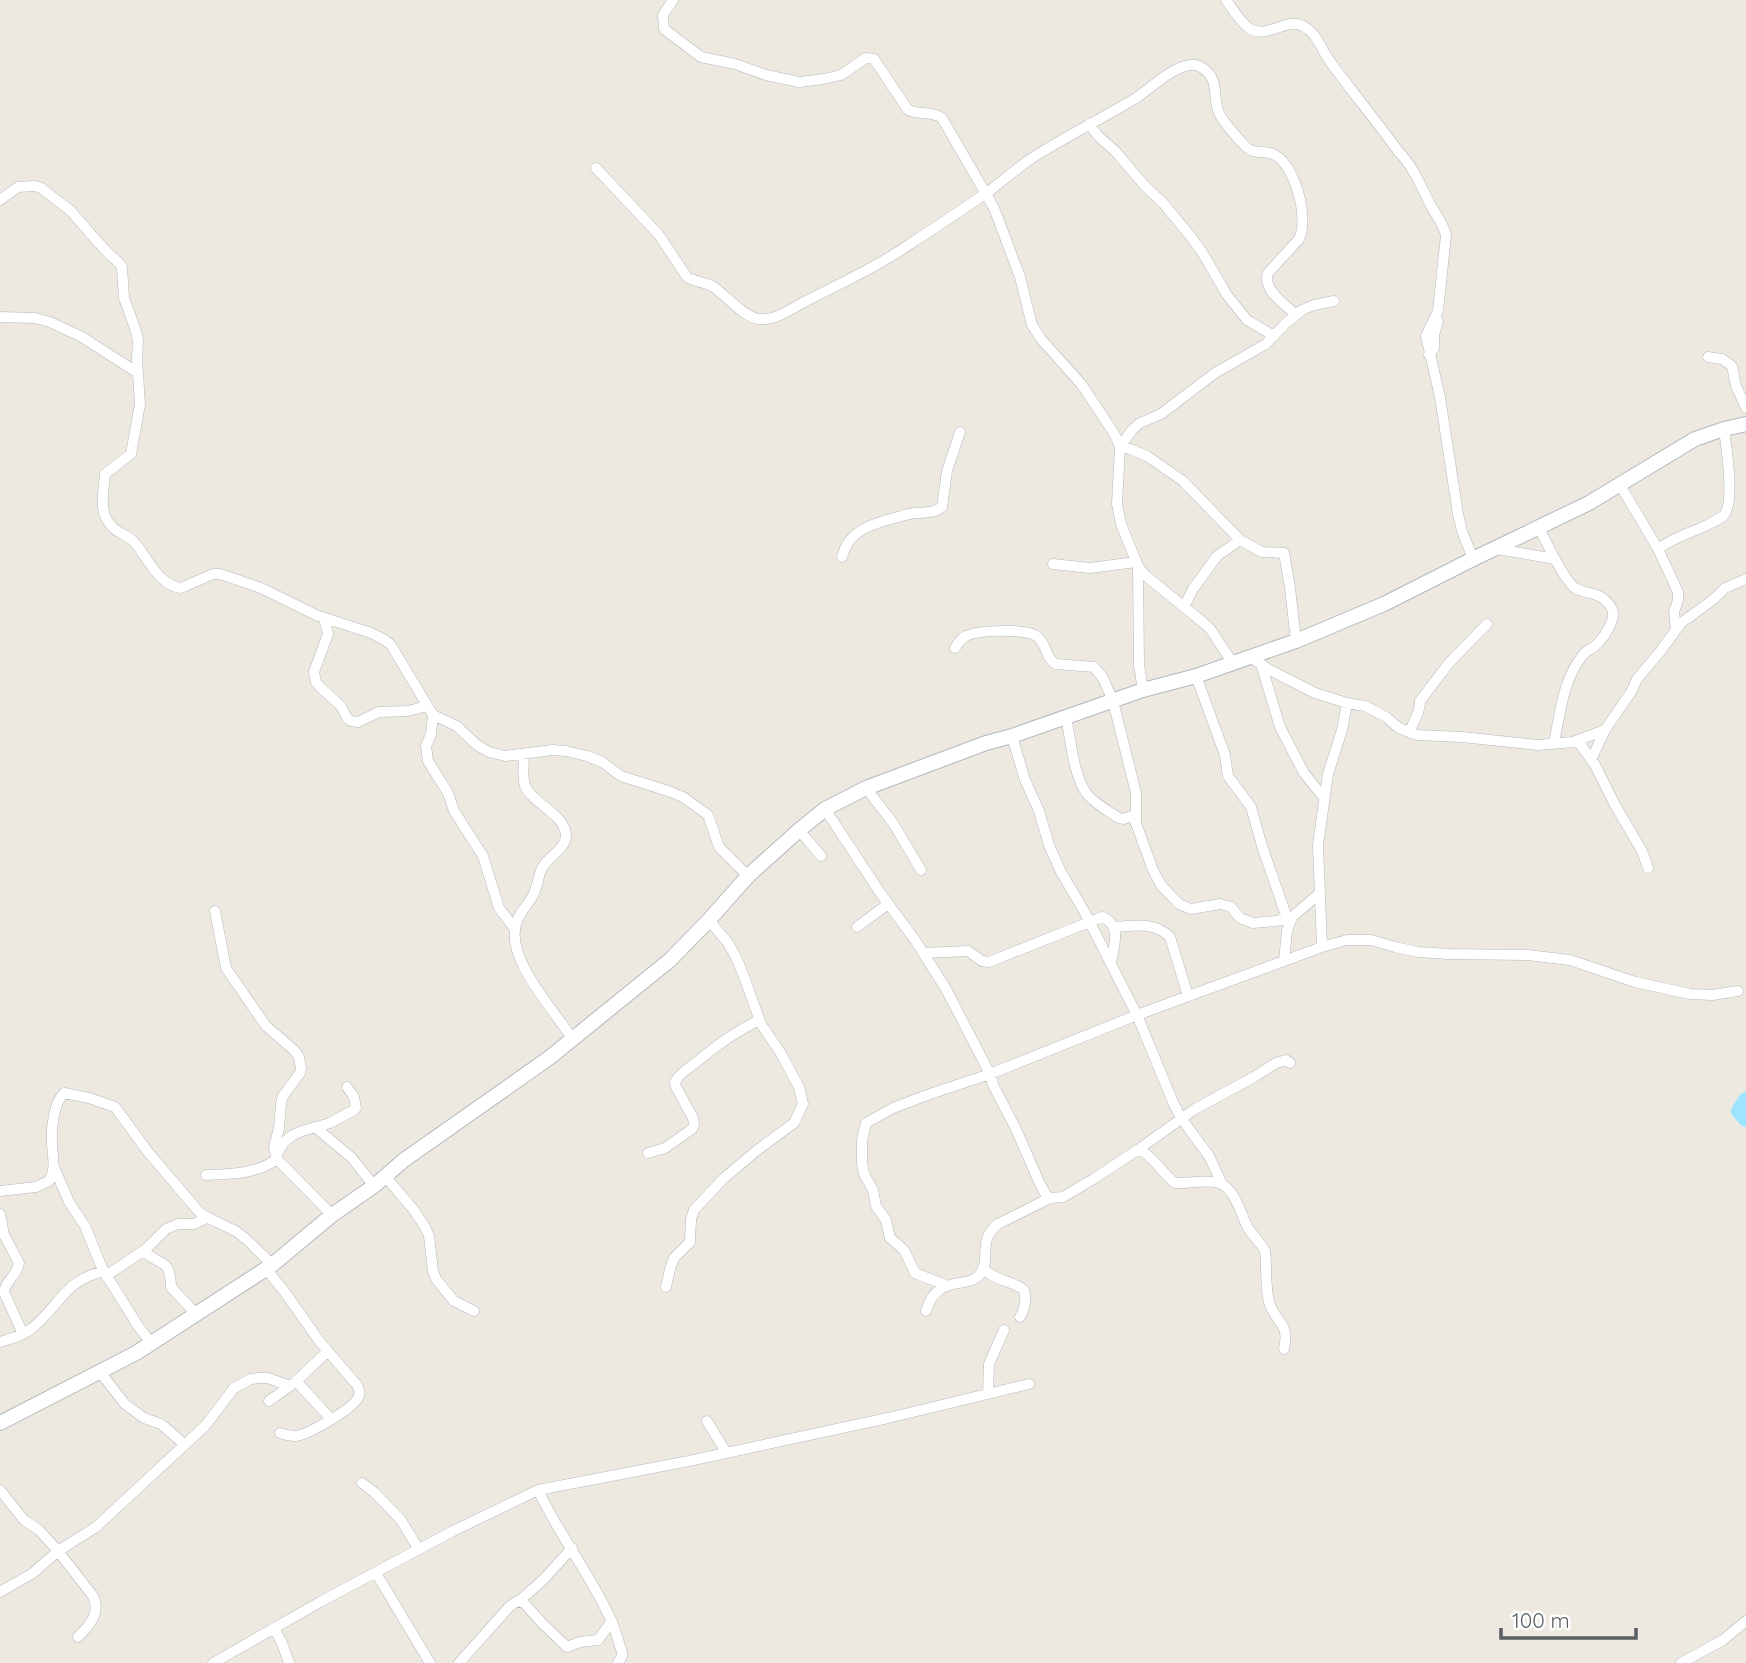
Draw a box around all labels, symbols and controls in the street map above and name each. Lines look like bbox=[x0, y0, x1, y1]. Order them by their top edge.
scale bar bbox=[1501, 1596, 1636, 1640]
text: 100 m bbox=[1512, 1607, 1570, 1633]

